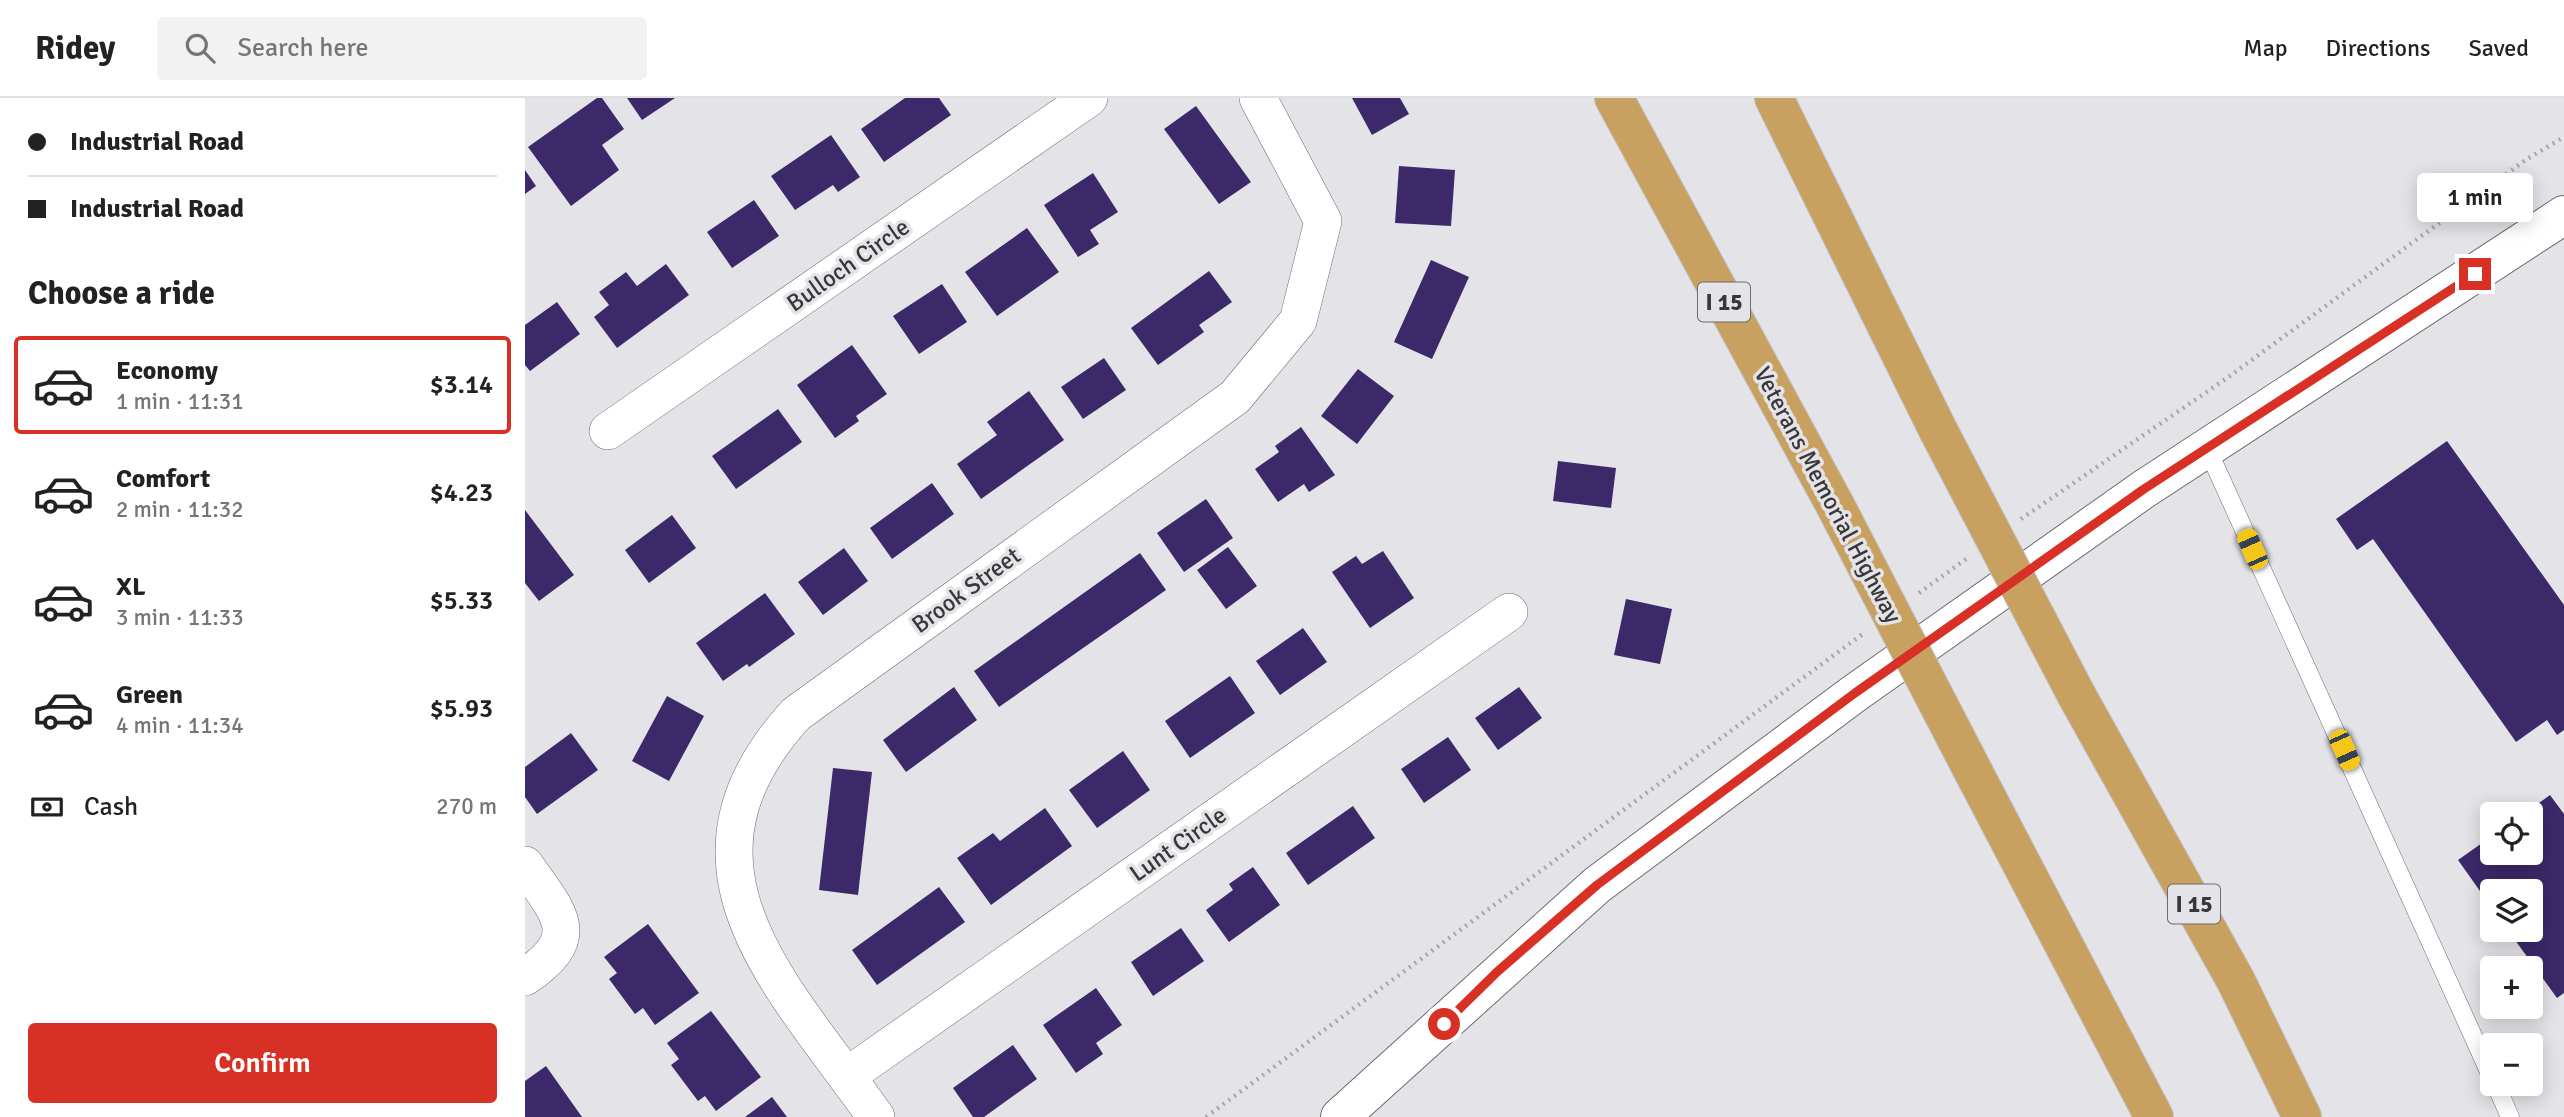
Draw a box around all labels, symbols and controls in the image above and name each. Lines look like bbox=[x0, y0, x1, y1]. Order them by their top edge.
search box bbox=[157, 17, 647, 80]
text: Ridey bbox=[35, 28, 115, 69]
icon: search bbox=[181, 29, 219, 67]
text: Search here bbox=[237, 32, 369, 64]
text: Map bbox=[2243, 33, 2288, 63]
text: Directions bbox=[2326, 33, 2431, 63]
text: Saved bbox=[2469, 33, 2529, 63]
text: Industrial Road bbox=[70, 126, 244, 158]
callout: 1 min bbox=[2417, 172, 2533, 222]
text: 1 min bbox=[2447, 183, 2503, 212]
text: Industrial Road bbox=[70, 193, 244, 225]
street label: Bulloch Circle bbox=[781, 212, 915, 318]
route end bbox=[2459, 258, 2491, 290]
text: Choose a ride bbox=[28, 274, 215, 313]
road number: I 15 bbox=[1698, 282, 1750, 322]
icon: car bbox=[32, 354, 95, 417]
text: Economy bbox=[116, 355, 218, 387]
street label: Veterans Memorial Highway bbox=[1748, 362, 1908, 628]
text: $3.14 bbox=[430, 369, 493, 401]
text: 1 min · 11:31 bbox=[116, 387, 244, 416]
icon: car bbox=[32, 462, 95, 525]
text: Comfort bbox=[116, 463, 210, 495]
text: $4.23 bbox=[430, 477, 493, 509]
text: 2 min · 11:32 bbox=[116, 495, 244, 524]
car bbox=[2234, 526, 2271, 572]
street label: Brook Street bbox=[906, 540, 1026, 640]
icon: car bbox=[32, 570, 95, 633]
text: XL bbox=[116, 571, 146, 603]
text: $5.33 bbox=[430, 585, 493, 617]
text: 3 min · 11:33 bbox=[116, 603, 244, 632]
icon: car bbox=[32, 678, 95, 741]
text: Green bbox=[116, 679, 183, 711]
text: $5.93 bbox=[430, 693, 493, 725]
text: 4 min · 11:34 bbox=[116, 711, 244, 740]
car bbox=[2326, 727, 2363, 773]
icon: cash bbox=[28, 788, 66, 826]
text: Cash bbox=[84, 791, 138, 823]
text: 270 m bbox=[436, 792, 497, 821]
street label: Lunt Circle bbox=[1124, 800, 1232, 888]
map controls bbox=[2480, 802, 2543, 1096]
button: locate bbox=[2480, 802, 2543, 865]
button: layers bbox=[2480, 879, 2543, 942]
road number: I 15 bbox=[2168, 884, 2220, 924]
button: + bbox=[2480, 956, 2543, 1019]
route start bbox=[1428, 1008, 1460, 1040]
button: Confirm bbox=[28, 1023, 497, 1103]
button: − bbox=[2480, 1033, 2543, 1096]

